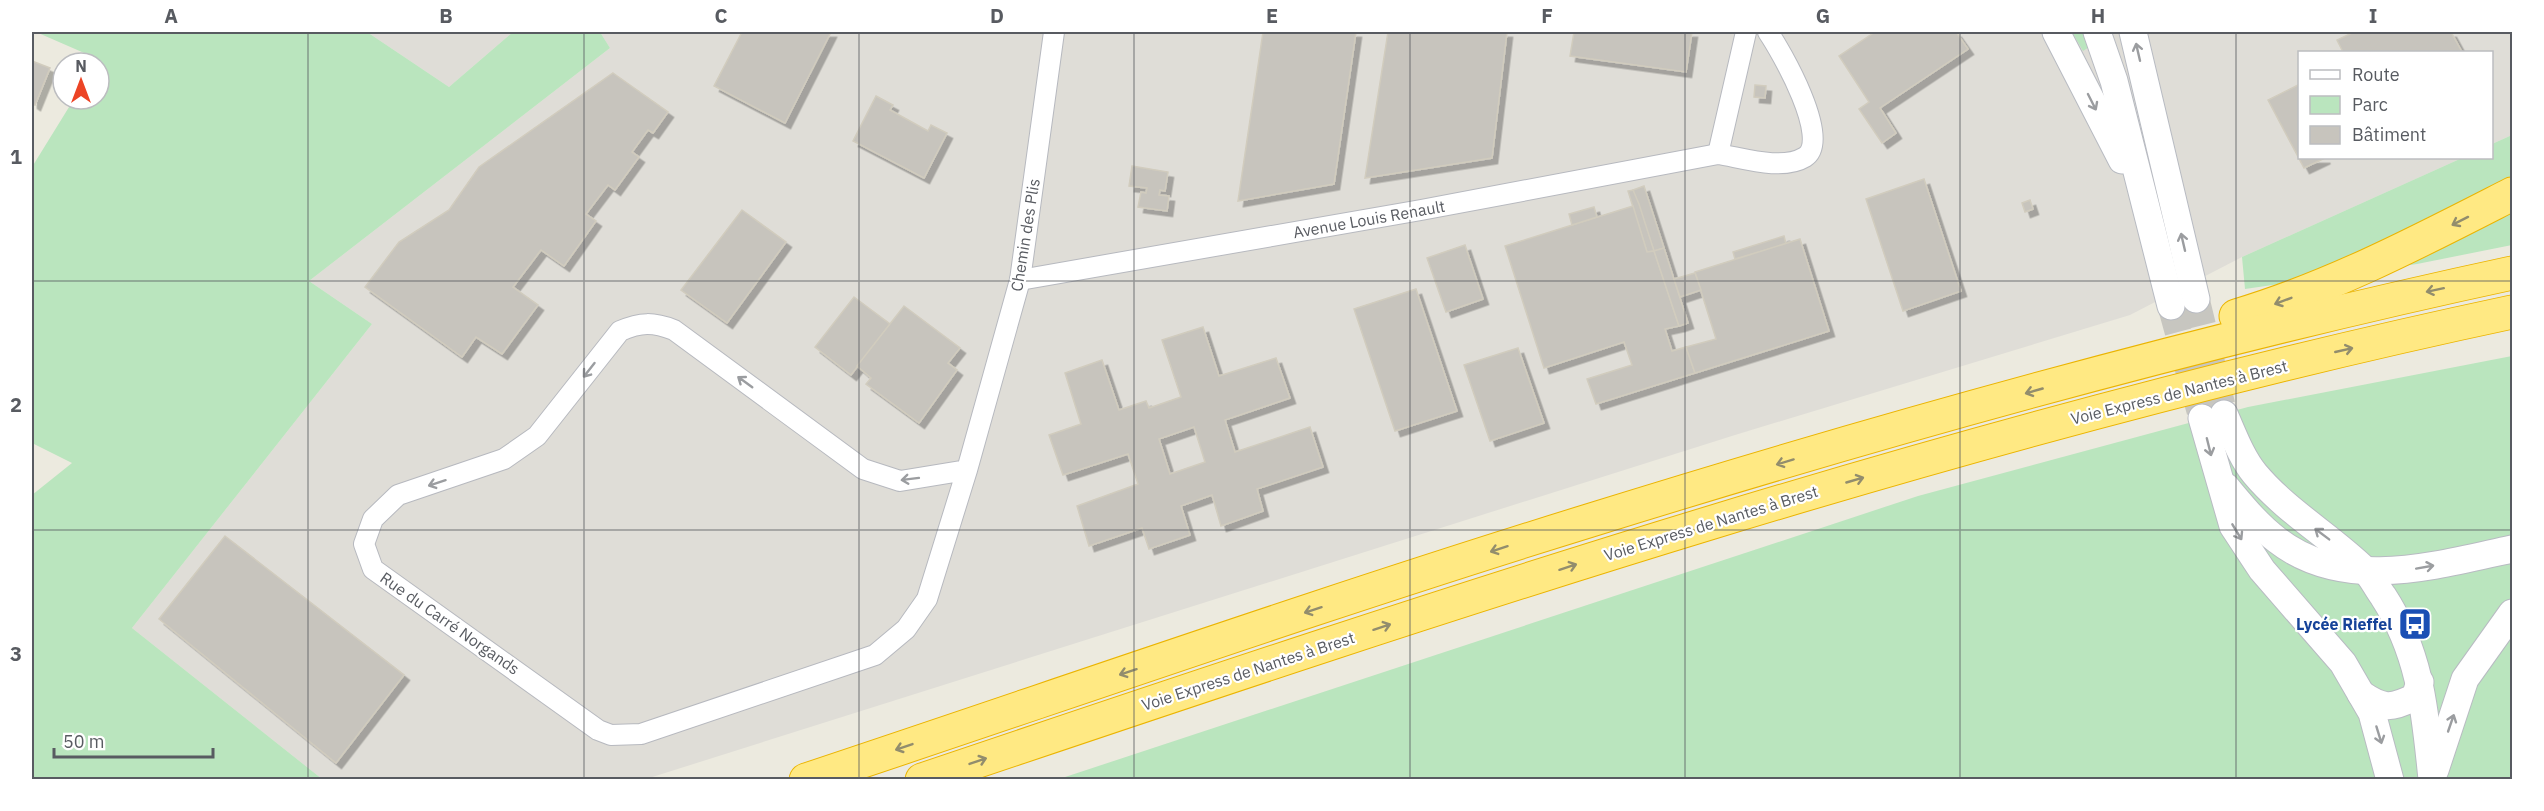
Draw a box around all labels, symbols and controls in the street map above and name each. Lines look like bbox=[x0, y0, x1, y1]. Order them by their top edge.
text: A bbox=[164, 2, 178, 29]
text: B bbox=[439, 2, 453, 29]
text: C bbox=[714, 2, 728, 29]
text: D bbox=[990, 2, 1004, 29]
text: E bbox=[1266, 2, 1278, 29]
text: F bbox=[1541, 2, 1553, 29]
text: G bbox=[1816, 2, 1830, 29]
text: H bbox=[2091, 2, 2105, 29]
text: I bbox=[2369, 2, 2377, 29]
one-way arrow bbox=[2132, 43, 2144, 62]
north arrow bbox=[51, 51, 111, 111]
legend bbox=[2298, 51, 2493, 159]
text: N bbox=[75, 56, 87, 76]
text: Route bbox=[2352, 63, 2400, 86]
one-way arrow bbox=[2087, 93, 2099, 111]
text: Parc bbox=[2352, 93, 2388, 116]
text: Bâtiment bbox=[2352, 123, 2426, 146]
text: 1 bbox=[10, 143, 22, 170]
street label: Chemin des Plis bbox=[1006, 177, 1044, 293]
street label: Avenue Louis Renault bbox=[1291, 196, 1447, 242]
one-way arrow bbox=[2452, 215, 2470, 227]
one-way arrow bbox=[2176, 233, 2188, 252]
one-way arrow bbox=[2426, 285, 2445, 296]
one-way arrow bbox=[2274, 296, 2293, 307]
one-way arrow bbox=[2334, 344, 2353, 356]
street label: Voie Express de Nantes à Brest bbox=[2069, 355, 2289, 429]
one-way arrow bbox=[583, 362, 596, 378]
one-way arrow bbox=[737, 376, 753, 389]
one-way arrow bbox=[2024, 386, 2043, 397]
text: 2 bbox=[10, 391, 22, 418]
one-way arrow bbox=[2204, 438, 2216, 457]
one-way arrow bbox=[1776, 457, 1795, 468]
one-way arrow bbox=[900, 474, 920, 485]
one-way arrow bbox=[1845, 474, 1864, 485]
one-way arrow bbox=[428, 478, 447, 489]
street label: Voie Express de Nantes à Brest bbox=[1602, 481, 1820, 565]
one-way arrow bbox=[2232, 523, 2244, 540]
one-way arrow bbox=[2314, 528, 2330, 540]
one-way arrow bbox=[1490, 545, 1509, 556]
one-way arrow bbox=[1558, 561, 1577, 572]
one-way arrow bbox=[2414, 561, 2434, 572]
street label: Rue du Carré Norgands bbox=[376, 567, 524, 679]
one-way arrow bbox=[1304, 605, 1323, 616]
bus stop icon: Lycée Rieffel bbox=[2397, 606, 2433, 642]
place label: Lycée Rieffel bbox=[2296, 614, 2392, 634]
one-way arrow bbox=[1372, 621, 1391, 632]
street label: Voie Express de Nantes à Brest bbox=[1139, 627, 1357, 715]
text: 3 bbox=[10, 640, 22, 667]
one-way arrow bbox=[1119, 667, 1138, 678]
one-way arrow bbox=[2446, 714, 2457, 733]
scale bar bbox=[54, 721, 213, 759]
one-way arrow bbox=[2374, 725, 2385, 744]
text: 50 m bbox=[63, 730, 105, 753]
one-way arrow bbox=[895, 742, 914, 753]
one-way arrow bbox=[968, 754, 987, 765]

